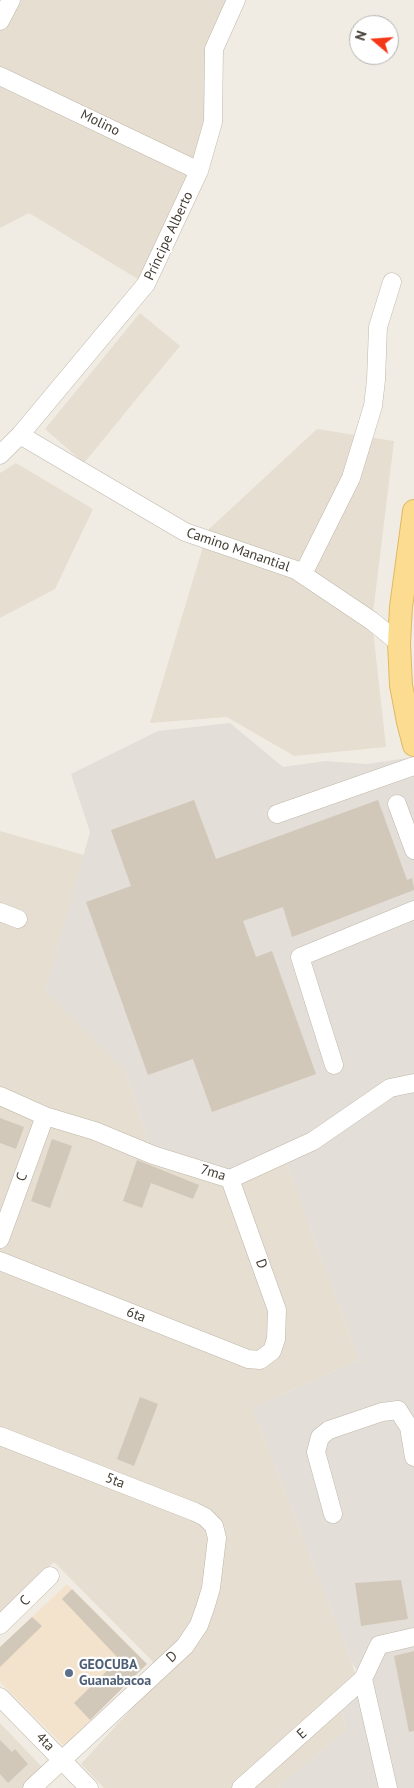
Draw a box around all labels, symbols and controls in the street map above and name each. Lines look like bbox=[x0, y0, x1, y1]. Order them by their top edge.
north arrow bbox=[349, 15, 399, 65]
text: N bbox=[351, 29, 371, 43]
street label: Molino bbox=[78, 106, 122, 140]
street label: Príncipe Alberto bbox=[141, 189, 197, 283]
street label: Camino Manantial bbox=[184, 524, 292, 576]
street label: 7ma bbox=[199, 1161, 227, 1185]
street label: C bbox=[13, 1170, 31, 1184]
street label: D bbox=[252, 1257, 270, 1271]
street label: 6ta bbox=[124, 1304, 148, 1326]
street label: 5ta bbox=[103, 1470, 127, 1492]
street label: C bbox=[16, 1592, 34, 1610]
street label: D bbox=[163, 1648, 181, 1666]
place label: GEOCUBA Guanabacoa bbox=[79, 1657, 151, 1690]
marker: GEOCUBA Guanabacoa bbox=[63, 1667, 75, 1679]
street label: E bbox=[294, 1725, 310, 1743]
street label: 4ta bbox=[32, 1729, 58, 1755]

